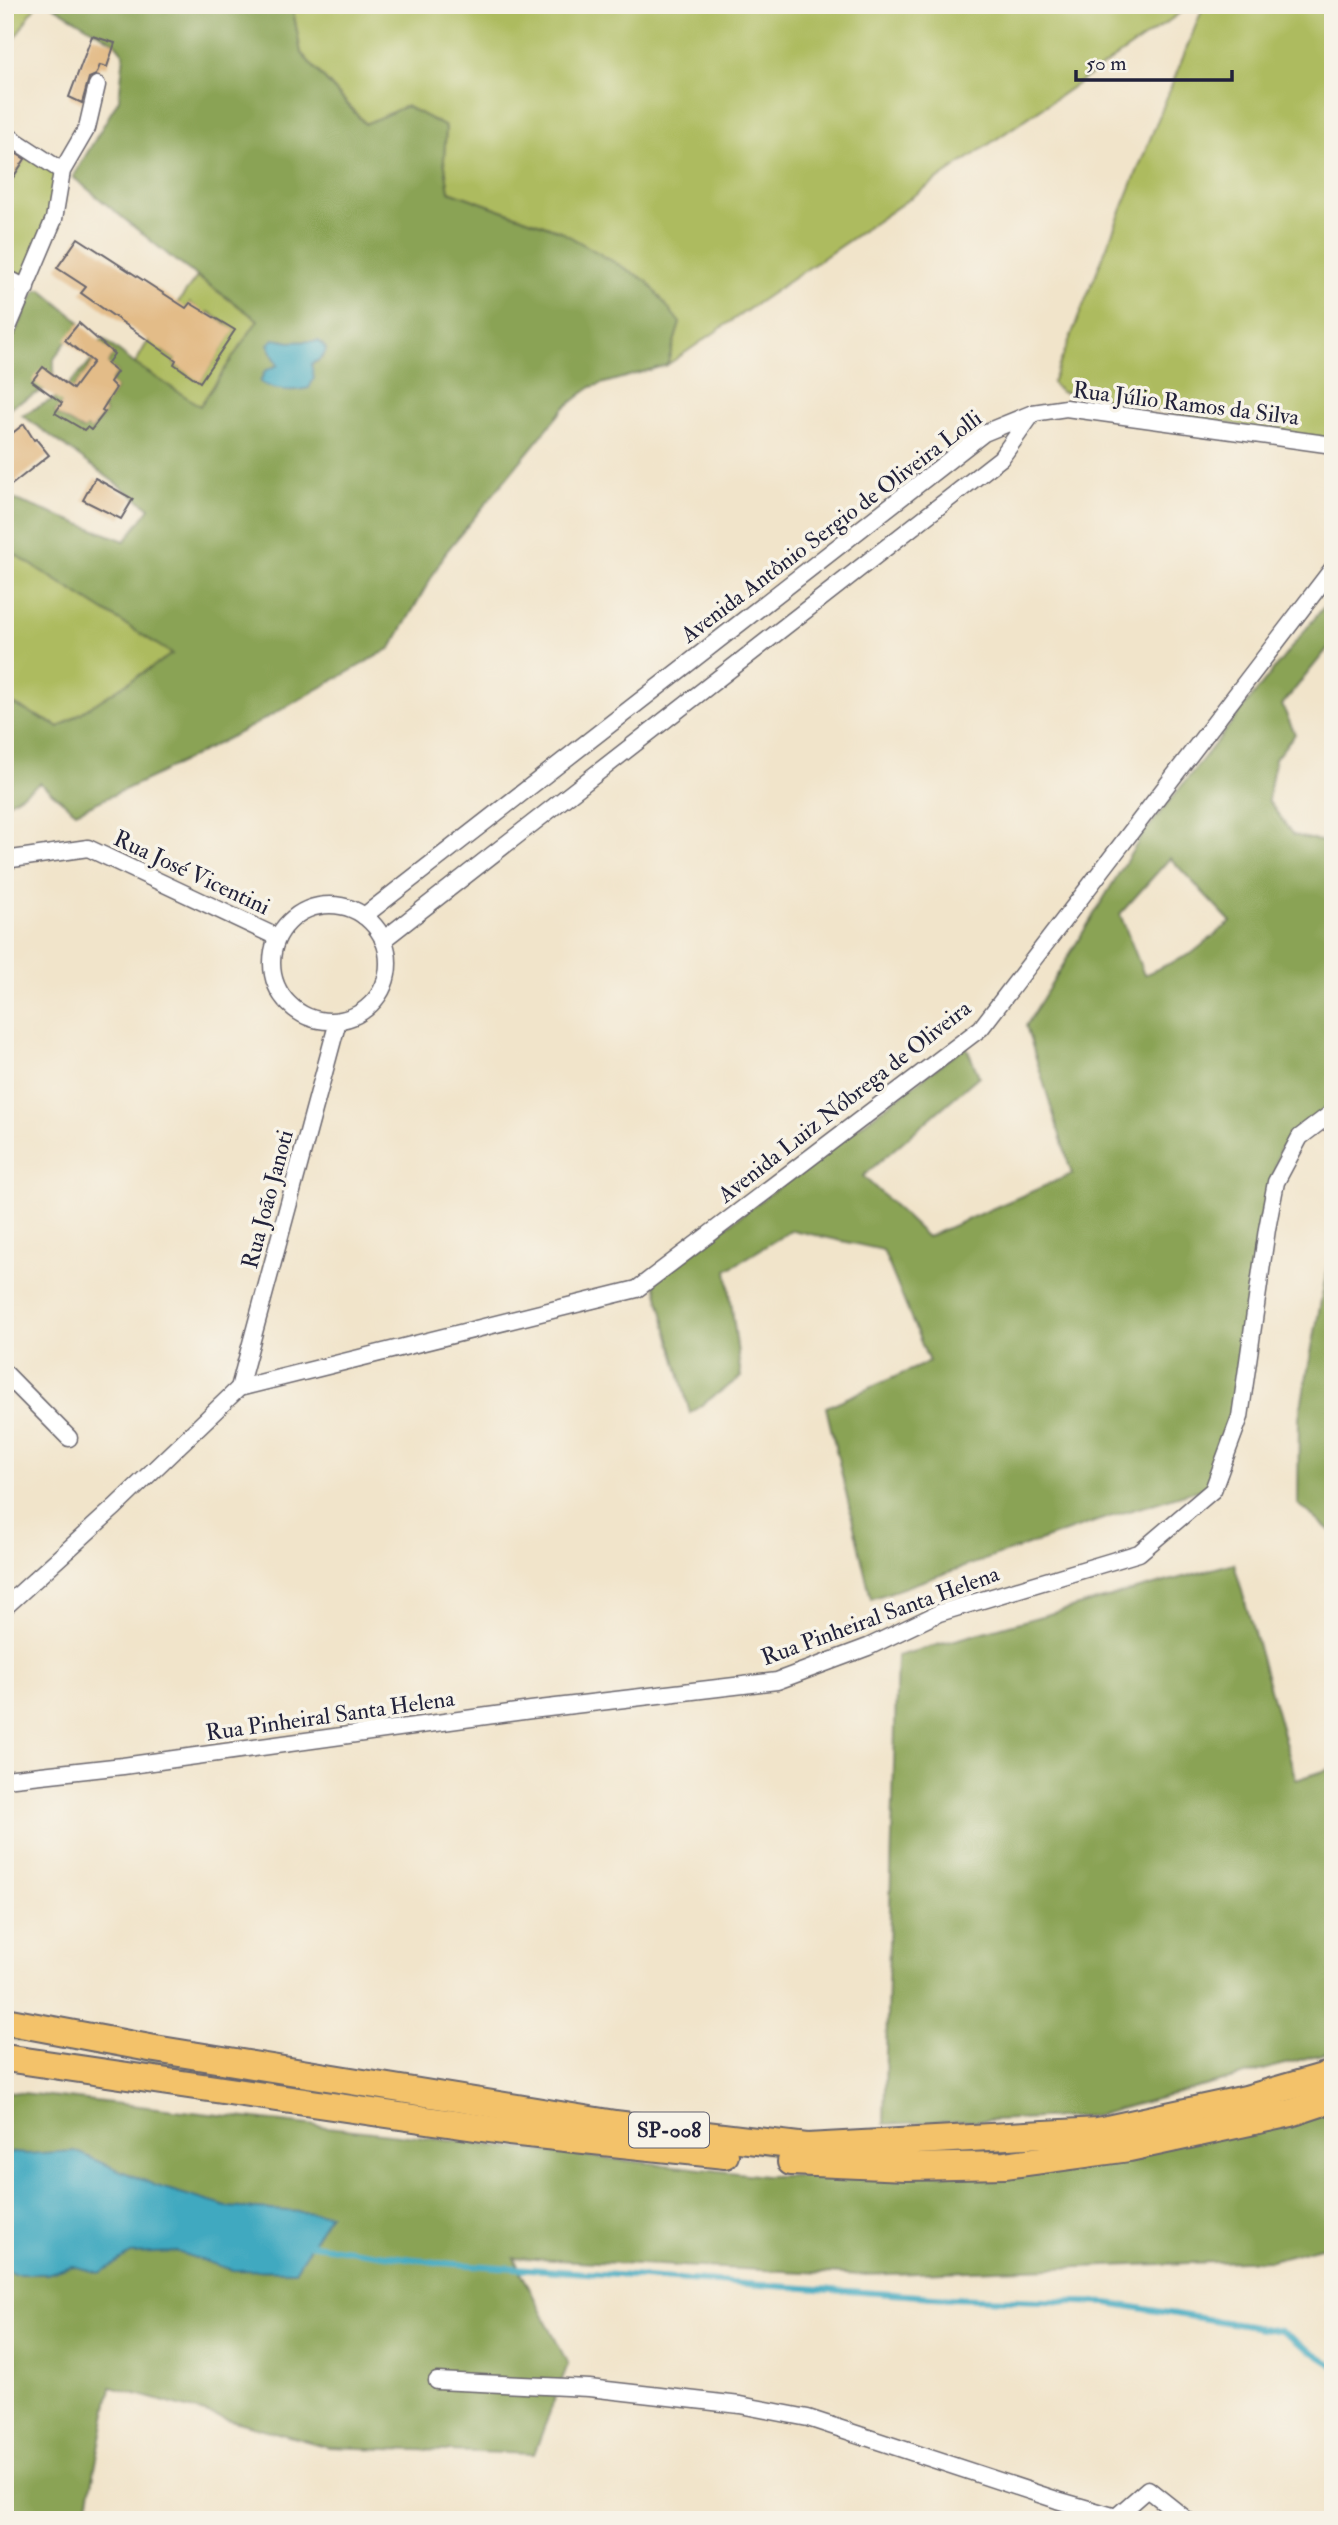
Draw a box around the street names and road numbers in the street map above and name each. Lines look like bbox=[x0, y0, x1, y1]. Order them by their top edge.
street label: Rua Júlio Ramos da Silva bbox=[1071, 375, 1301, 432]
street label: Avenida Antônio Sergio de Oliveira Lolli bbox=[674, 404, 988, 650]
street label: Rua José Vicentini bbox=[109, 824, 275, 921]
street label: Avenida Luiz Nóbrega de Oliveira bbox=[711, 993, 977, 1210]
street label: Rua João Janoti bbox=[235, 1127, 300, 1272]
street label: Rua Pinheiral Santa Helena bbox=[757, 1559, 1004, 1672]
street label: Rua Pinheiral Santa Helena bbox=[204, 1684, 457, 1747]
road number: SP-008 bbox=[629, 2112, 709, 2148]

